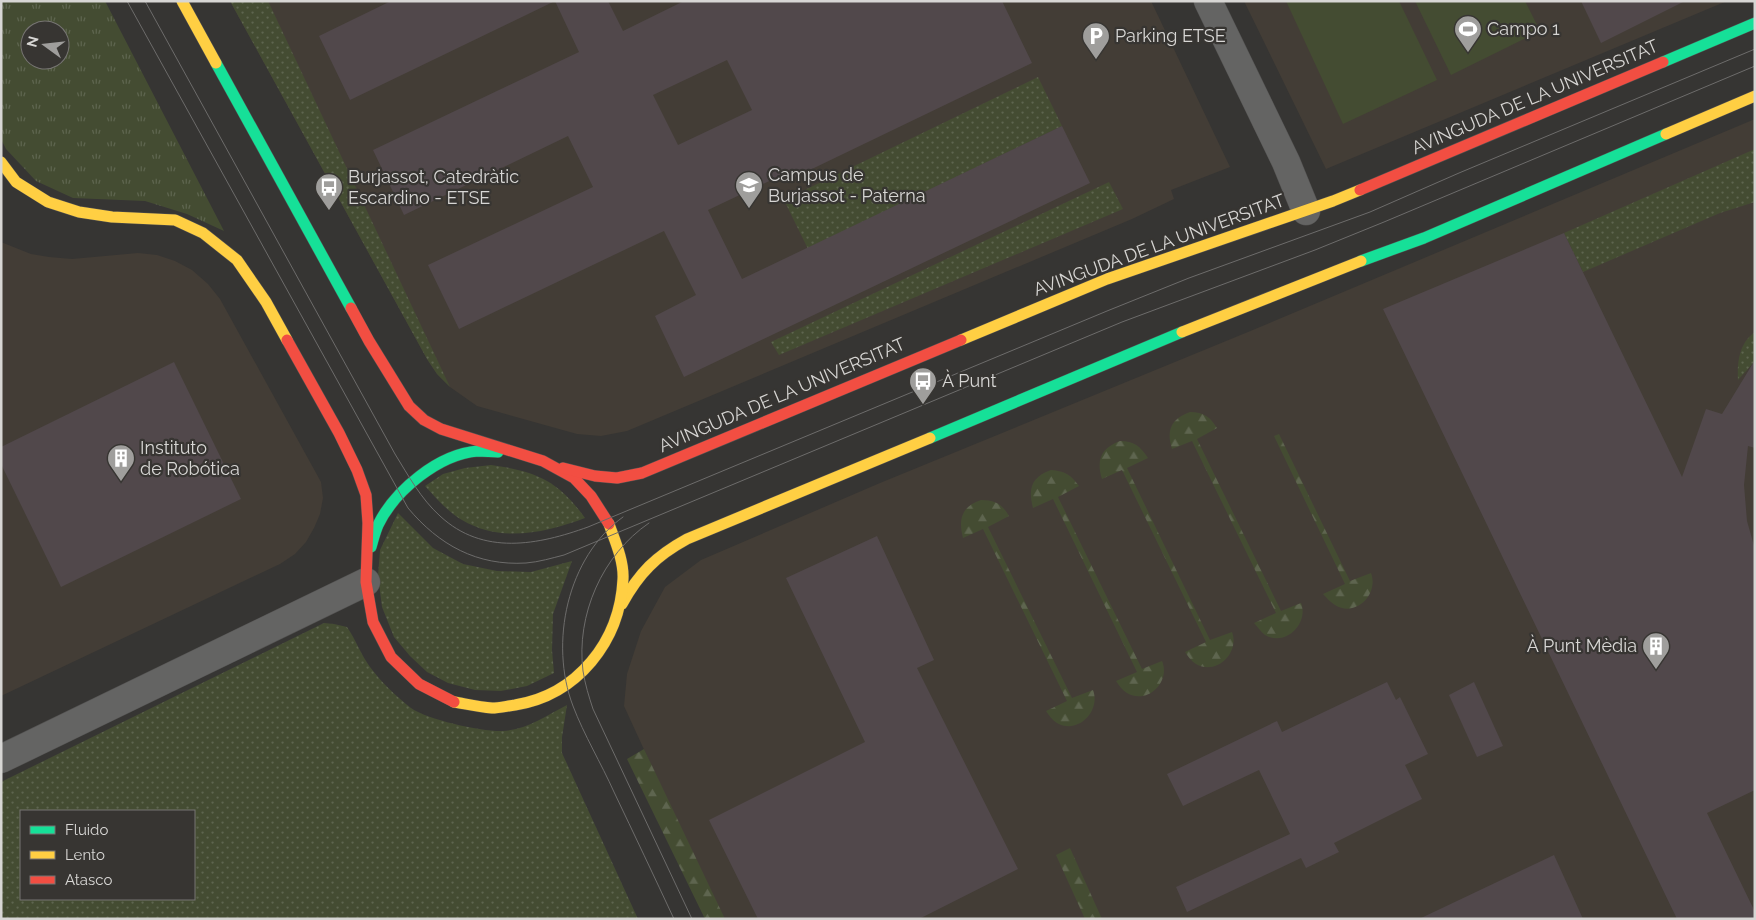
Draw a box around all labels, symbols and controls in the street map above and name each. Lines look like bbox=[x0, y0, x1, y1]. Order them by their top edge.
sports icon: Campo 1 bbox=[1453, 14, 1483, 53]
place label: Campo 1 bbox=[1487, 18, 1560, 39]
north arrow bbox=[20, 20, 70, 70]
parking icon: Parking ETSE bbox=[1081, 21, 1111, 60]
place label: Parking ETSE bbox=[1115, 25, 1226, 46]
text: N bbox=[23, 34, 42, 49]
street label: AVINGUDA DE LA UNIVERSITAT bbox=[1408, 35, 1661, 158]
place label: Campus de Burjassot - Paterna bbox=[768, 164, 926, 206]
place label: Burjassot, Catedràtic Escardino - ETSE bbox=[348, 166, 519, 208]
school or university icon: Campus de Burjassot - Paterna bbox=[734, 170, 764, 209]
bus stop icon: Burjassot, Catedràtic Escardino - ETSE bbox=[314, 172, 344, 211]
street label: AVINGUDA DE LA UNIVERSITAT bbox=[1030, 189, 1287, 300]
street label: AVINGUDA DE LA UNIVERSITAT bbox=[655, 333, 908, 456]
bus stop icon: À Punt bbox=[908, 366, 938, 405]
place label: À Punt bbox=[942, 369, 997, 391]
place label: Instituto de Robótica bbox=[140, 437, 240, 479]
building icon: Instituto de Robótica bbox=[106, 443, 136, 482]
building icon: À Punt Mèdia bbox=[1641, 631, 1671, 670]
place label: À Punt Mèdia bbox=[1527, 634, 1637, 656]
legend bbox=[20, 810, 195, 900]
text: Fluido bbox=[65, 821, 108, 839]
text: Lento bbox=[65, 846, 105, 864]
text: Atasco bbox=[65, 871, 112, 889]

